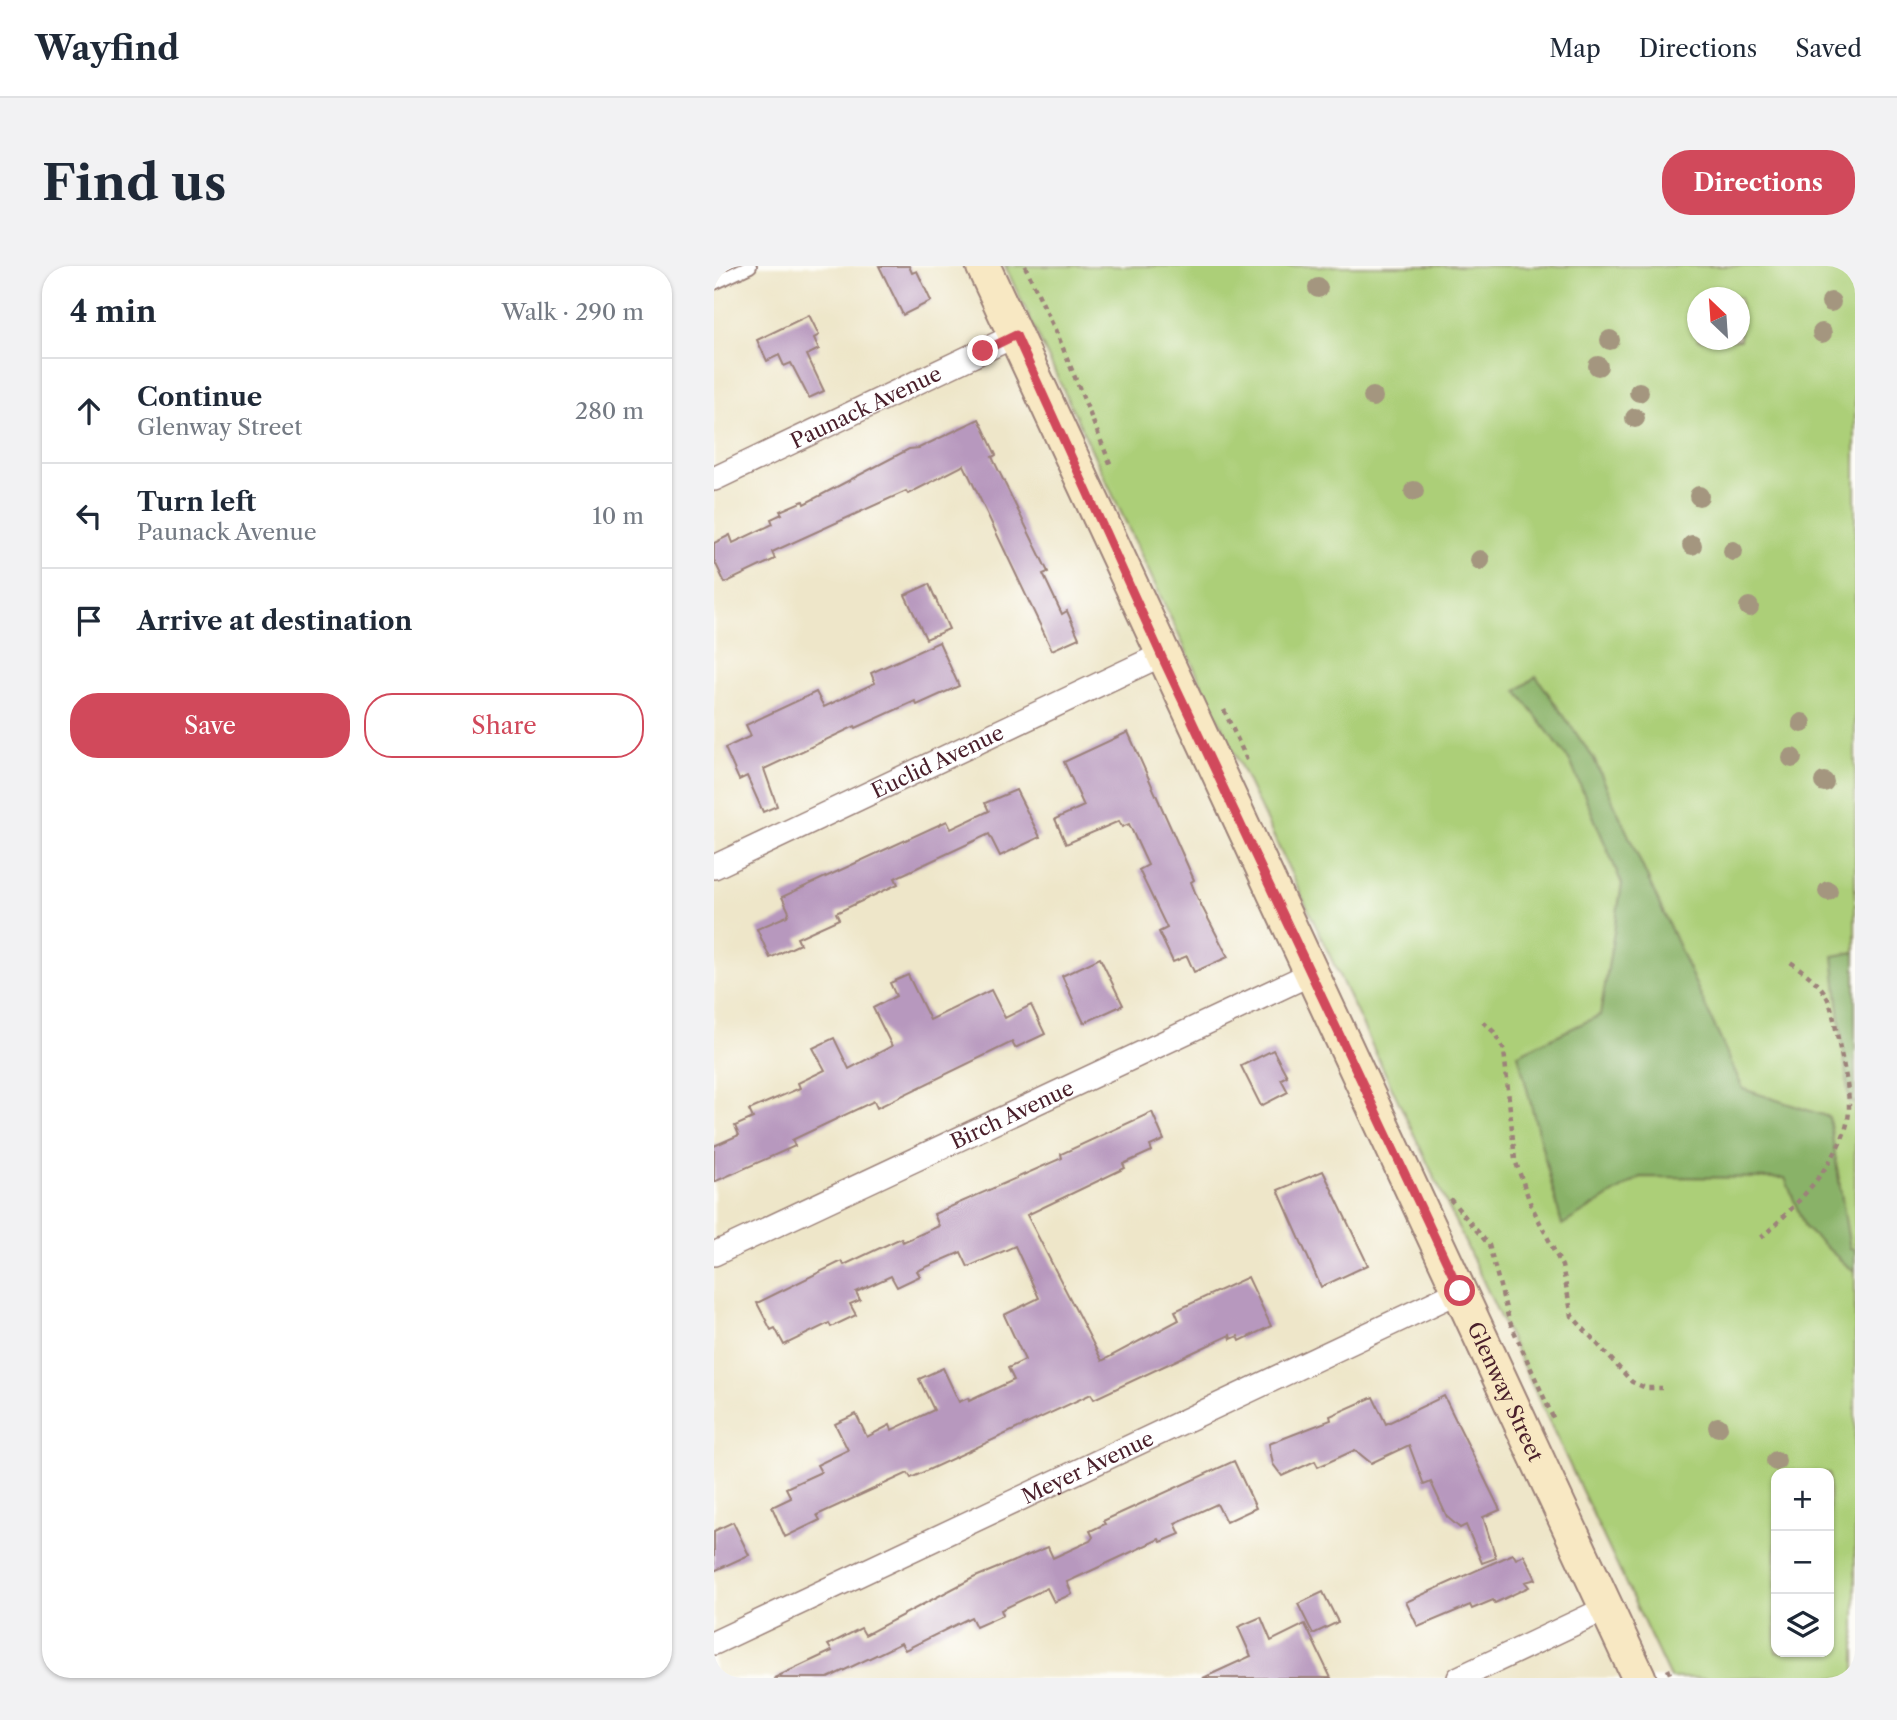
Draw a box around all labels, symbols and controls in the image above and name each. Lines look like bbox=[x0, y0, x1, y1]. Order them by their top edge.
text: Wayfind bbox=[35, 28, 179, 69]
text: Map bbox=[1549, 34, 1601, 63]
text: Directions bbox=[1639, 34, 1757, 63]
text: Saved bbox=[1795, 34, 1862, 63]
button: Directions bbox=[1662, 150, 1855, 215]
text: Find us bbox=[42, 152, 226, 213]
north arrow bbox=[1687, 287, 1750, 350]
text: 4 min bbox=[70, 293, 156, 330]
text: Walk · 290 m bbox=[502, 298, 644, 326]
route end bbox=[967, 335, 998, 366]
street label: Paunack Avenue bbox=[786, 360, 945, 453]
text: Continue bbox=[137, 381, 262, 413]
icon: ahead bbox=[70, 392, 108, 430]
text: 280 m bbox=[575, 397, 644, 425]
text: Glenway Street bbox=[137, 413, 302, 441]
text: Turn left bbox=[137, 486, 256, 518]
icon: left bbox=[70, 497, 108, 535]
text: 10 m bbox=[592, 502, 644, 530]
text: Paunack Avenue bbox=[137, 518, 317, 546]
icon: arrive bbox=[70, 602, 108, 640]
text: Arrive at destination bbox=[137, 605, 412, 637]
button: Save bbox=[70, 693, 350, 758]
button: Share bbox=[364, 693, 644, 758]
street label: Euclid Avenue bbox=[867, 719, 1007, 803]
street label: Birch Avenue bbox=[946, 1074, 1077, 1154]
route start bbox=[1444, 1275, 1475, 1306]
street label: Glenway Street bbox=[1463, 1318, 1549, 1466]
street label: Meyer Avenue bbox=[1018, 1425, 1157, 1509]
map controls bbox=[1771, 1468, 1834, 1657]
button: + bbox=[1771, 1468, 1834, 1531]
button: − bbox=[1771, 1531, 1834, 1594]
button: layers bbox=[1771, 1594, 1834, 1657]

